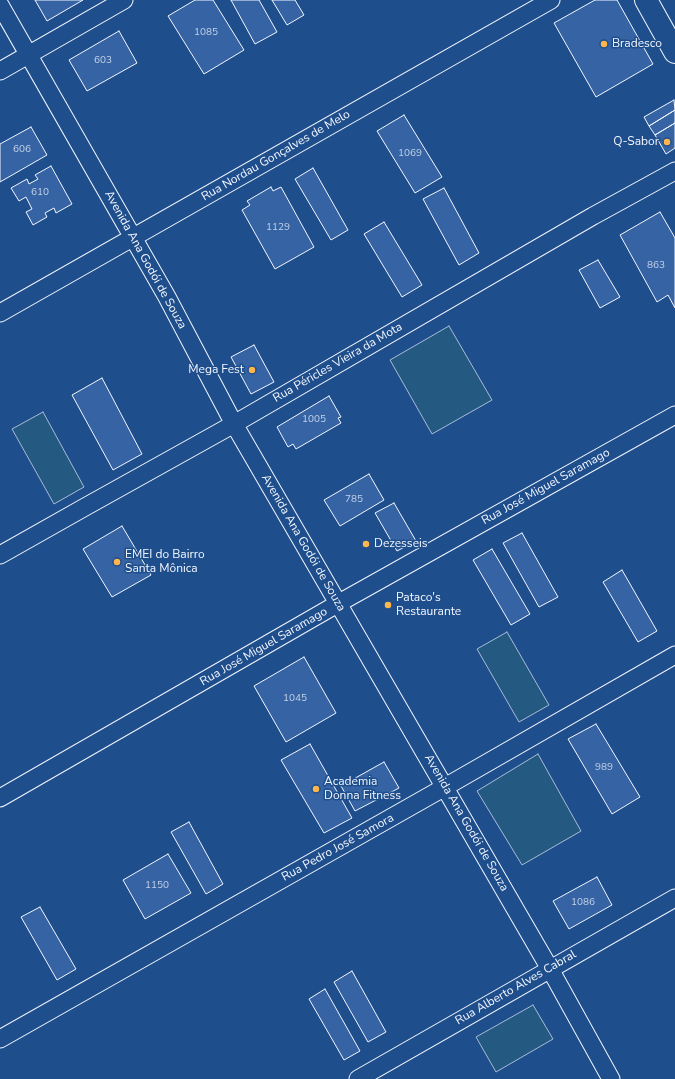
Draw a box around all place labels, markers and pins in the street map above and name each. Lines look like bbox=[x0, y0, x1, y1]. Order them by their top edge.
place label: Bradesco bbox=[612, 37, 662, 51]
marker: Bradesco bbox=[599, 39, 609, 49]
place label: Q-Sabor bbox=[613, 135, 659, 149]
marker: Q-Sabor bbox=[662, 137, 672, 147]
place label: Mega Fest bbox=[188, 363, 244, 377]
marker: Mega Fest bbox=[247, 365, 257, 375]
place label: Dezesseis bbox=[374, 537, 428, 551]
marker: Dezesseis bbox=[361, 539, 371, 549]
place label: EMEI do Bairro Santa Mônica bbox=[125, 548, 205, 576]
marker: EMEI do Bairro Santa Mônica bbox=[112, 557, 122, 567]
place label: Pataco's Restaurante bbox=[396, 591, 461, 619]
marker: Pataco's Restaurante bbox=[383, 600, 393, 610]
place label: Academia Donna Fitness bbox=[324, 775, 401, 803]
marker: Academia Donna Fitness bbox=[311, 784, 321, 794]

